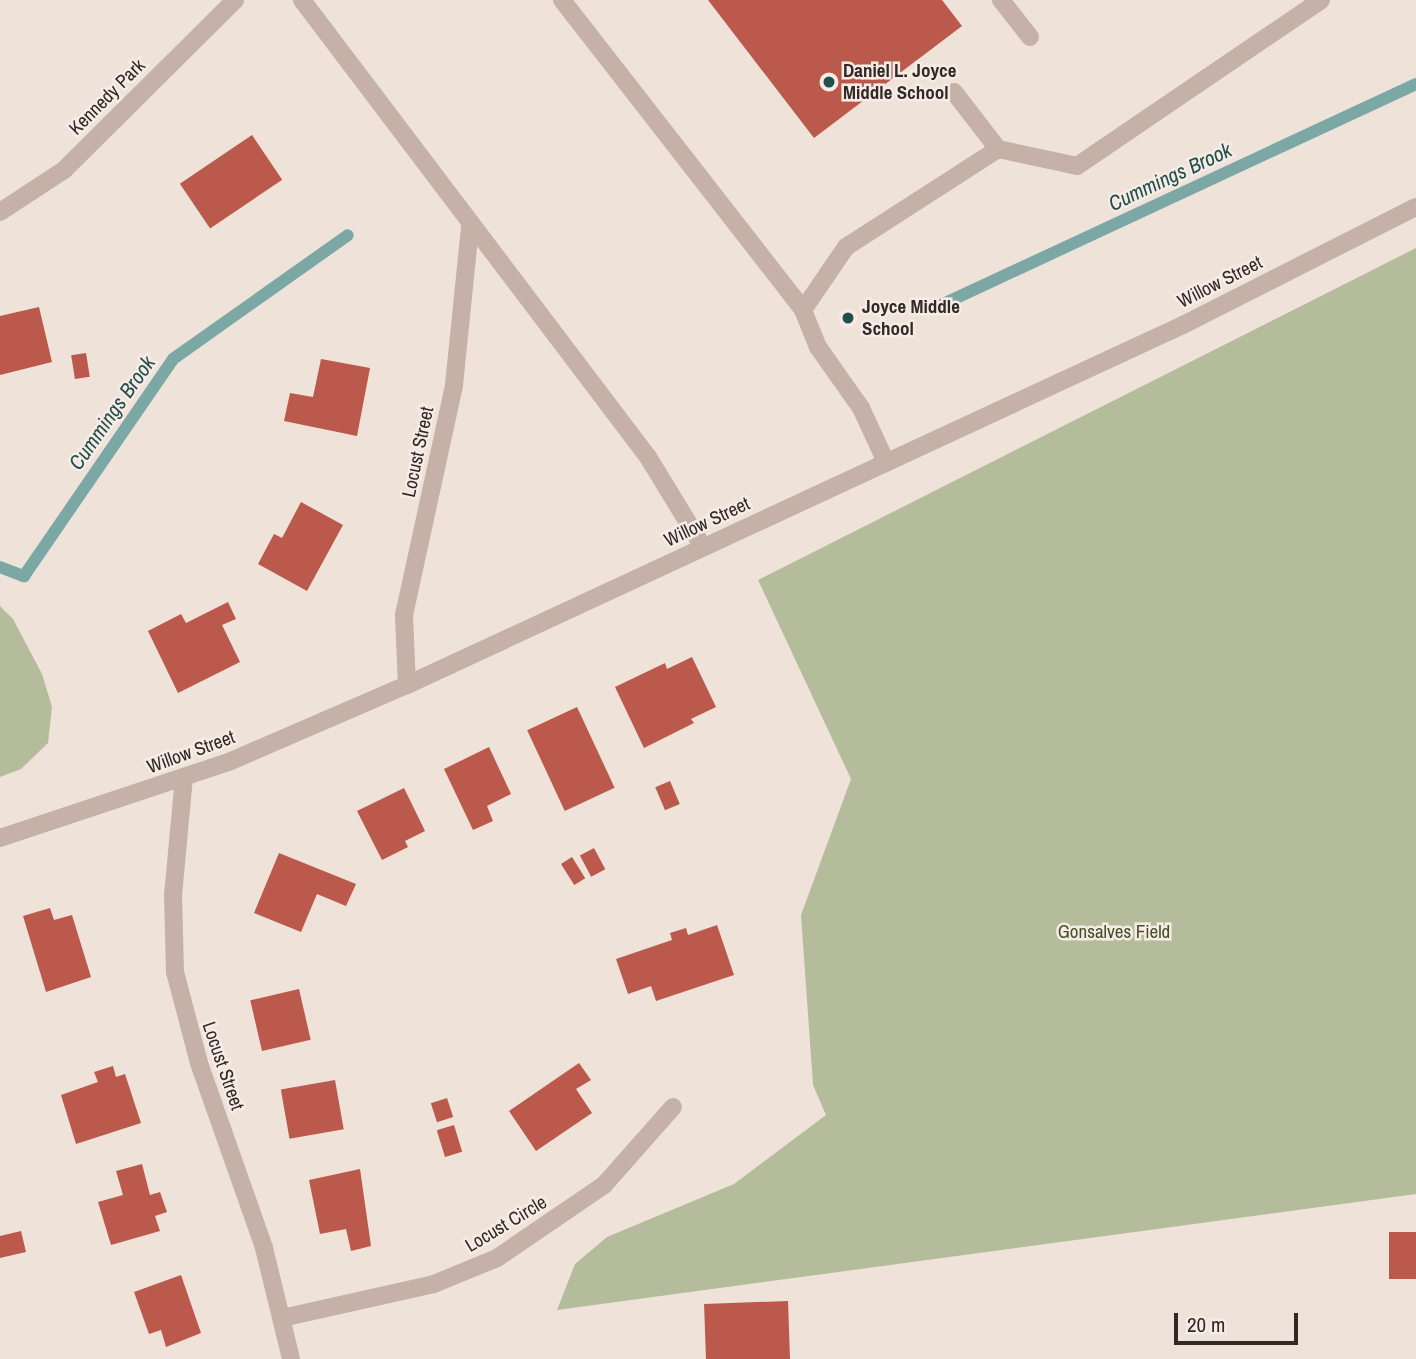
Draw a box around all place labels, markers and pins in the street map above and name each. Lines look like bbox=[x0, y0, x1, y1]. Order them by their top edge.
place label: Daniel L. Joyce Middle School bbox=[843, 60, 956, 104]
marker: Daniel L. Joyce Middle School bbox=[821, 74, 837, 90]
place label: Joyce Middle School bbox=[862, 296, 960, 340]
marker: Joyce Middle School bbox=[840, 310, 856, 326]

